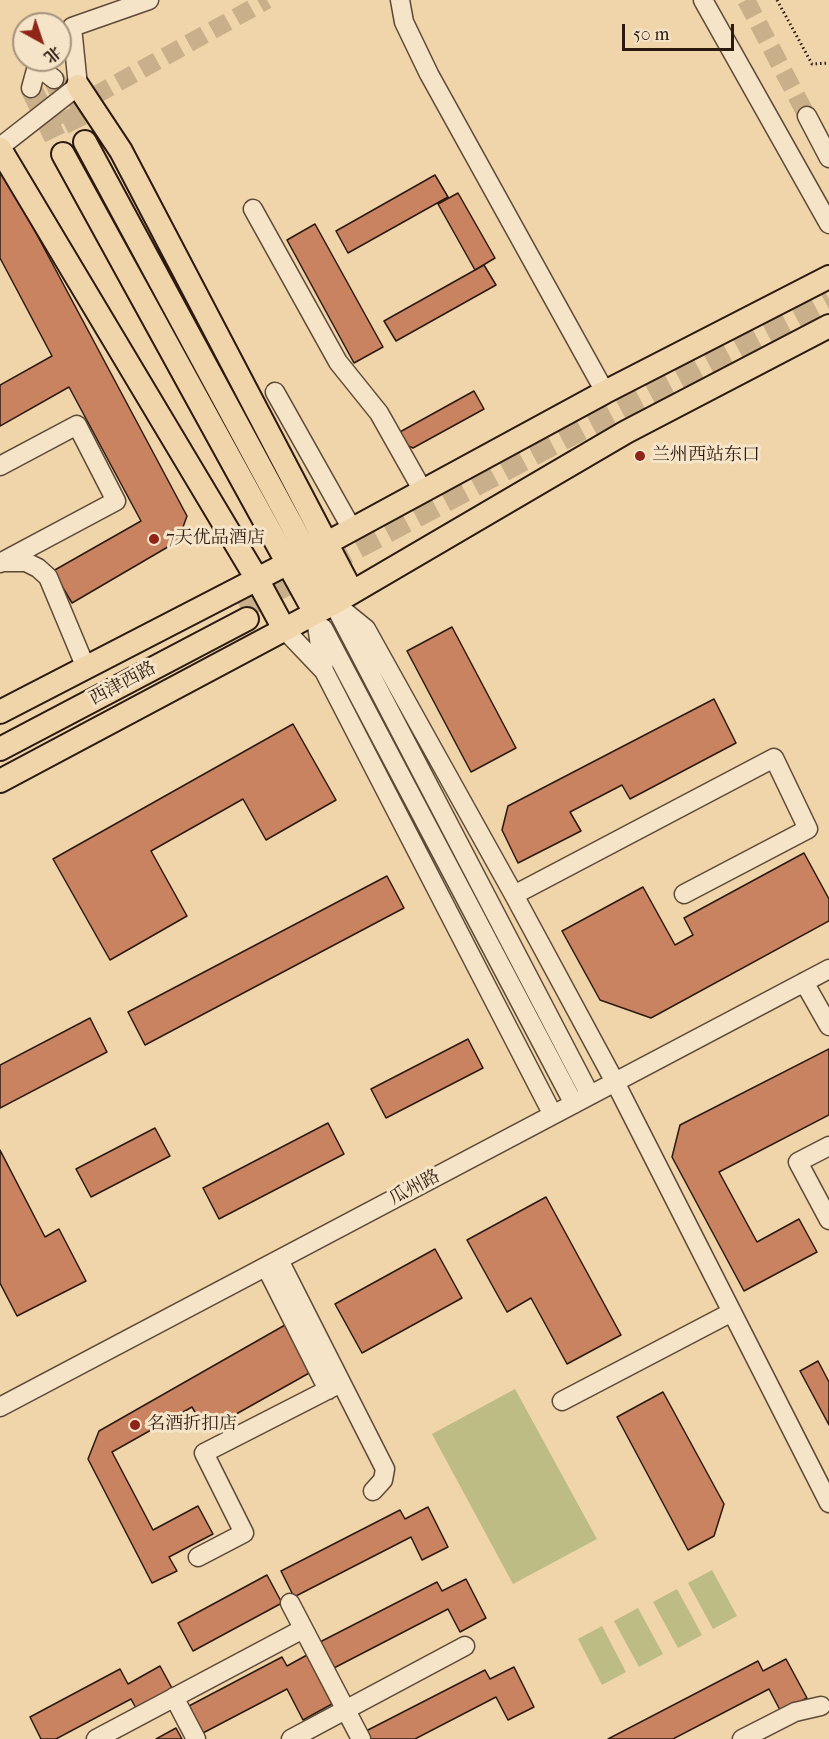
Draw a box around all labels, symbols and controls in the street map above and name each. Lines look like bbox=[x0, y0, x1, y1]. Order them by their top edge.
north arrow bbox=[12, 12, 72, 72]
scale bar bbox=[625, 12, 738, 50]
text: 50 m bbox=[633, 24, 669, 45]
text: 北 bbox=[40, 42, 65, 67]
place label: 兰州西站东口 bbox=[652, 445, 760, 467]
marker: 兰州西站东口 bbox=[633, 449, 647, 463]
place label: 7天优品酒店 bbox=[166, 528, 265, 550]
marker: 7天优品酒店 bbox=[147, 532, 161, 546]
street label: 西津西路 bbox=[86, 658, 160, 710]
street label: 瓜州路 bbox=[386, 1166, 444, 1210]
place label: 名酒折扣店 bbox=[147, 1414, 237, 1436]
marker: 名酒折扣店 bbox=[128, 1418, 142, 1432]

